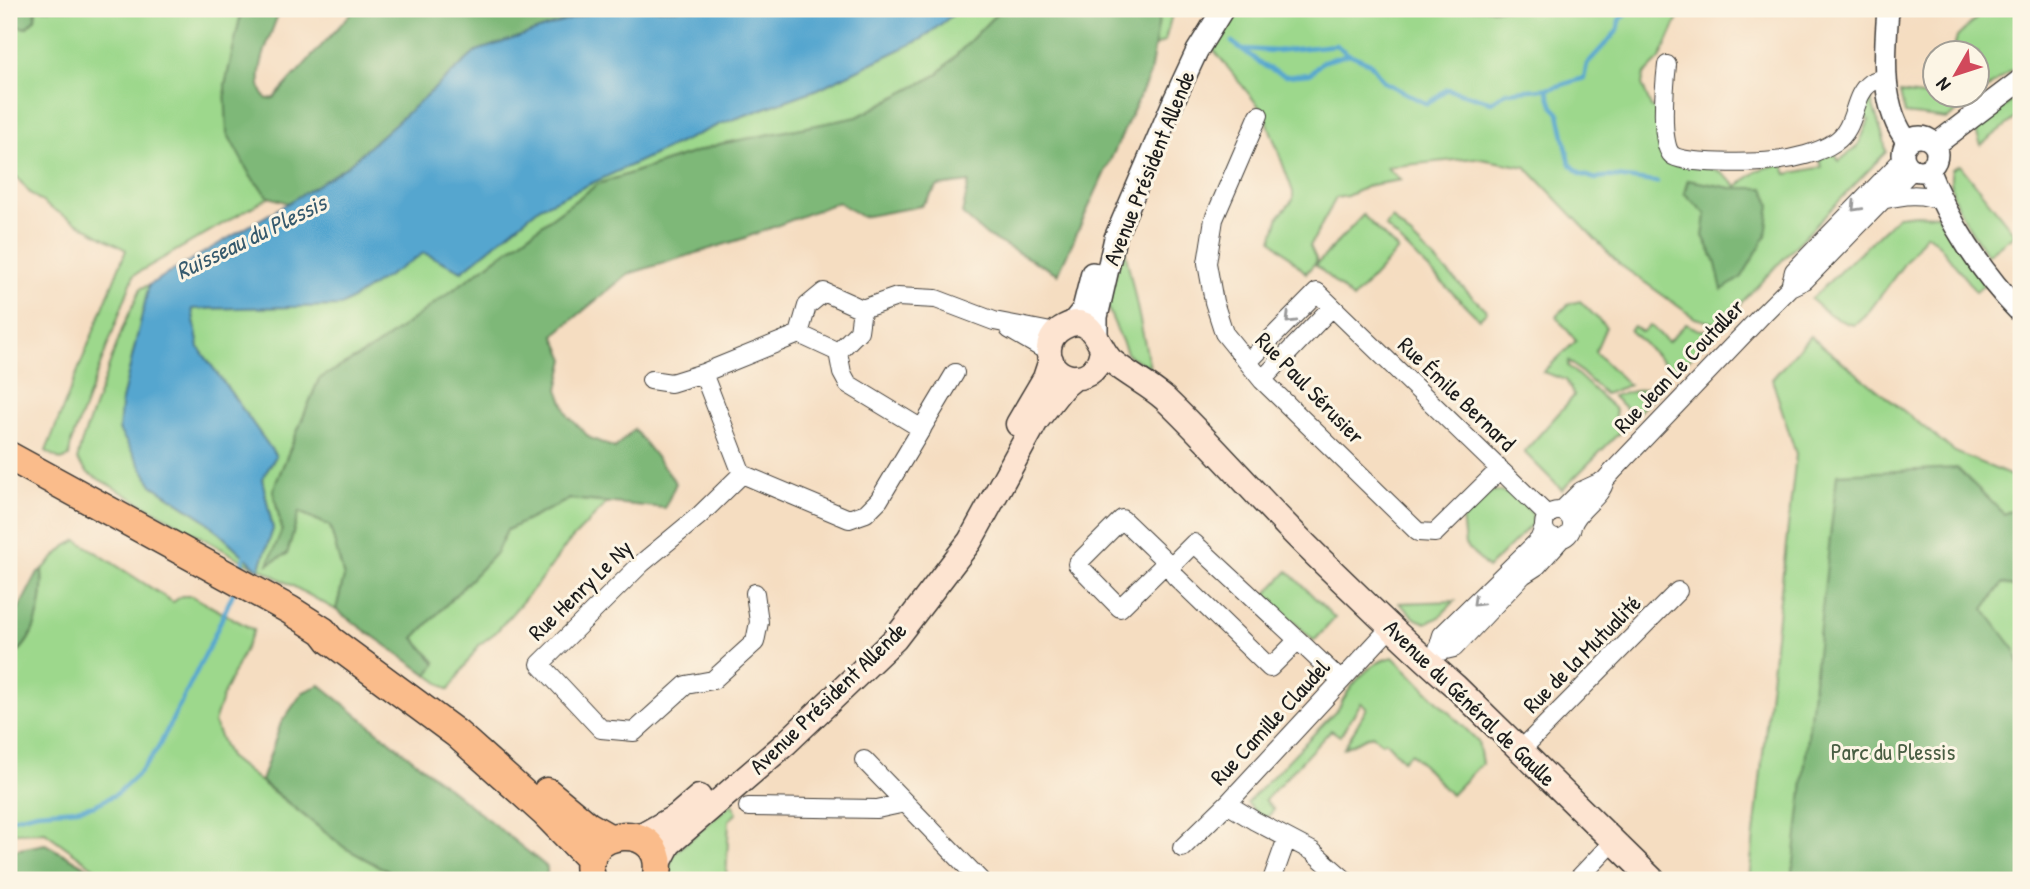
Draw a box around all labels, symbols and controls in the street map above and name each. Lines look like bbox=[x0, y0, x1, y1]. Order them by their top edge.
north arrow bbox=[1922, 38, 1992, 108]
street label: Avenue Président Allende bbox=[1095, 66, 1202, 270]
text: N bbox=[1930, 73, 1956, 97]
water label: Ruisseau du Plessis bbox=[170, 185, 334, 286]
one-way arrow bbox=[1852, 198, 1865, 211]
street label: Rue Jean Le Coutaller bbox=[1607, 292, 1751, 439]
one-way arrow bbox=[1285, 311, 1298, 324]
street label: Rue Paul Sérusier bbox=[1249, 325, 1372, 451]
street label: Rue Émile Bernard bbox=[1392, 330, 1523, 458]
street label: Rue Henry Le Ny bbox=[521, 532, 639, 647]
street label: Rue de la Mutualité bbox=[1516, 588, 1648, 720]
one-way arrow bbox=[1472, 593, 1485, 606]
street label: Avenue du Général de Gaulle bbox=[1378, 612, 1563, 793]
street label: Avenue Président Allende bbox=[742, 615, 913, 781]
street label: Rue Camille Claudel bbox=[1203, 651, 1337, 791]
park label: Parc du Plessis bbox=[1831, 736, 1955, 767]

